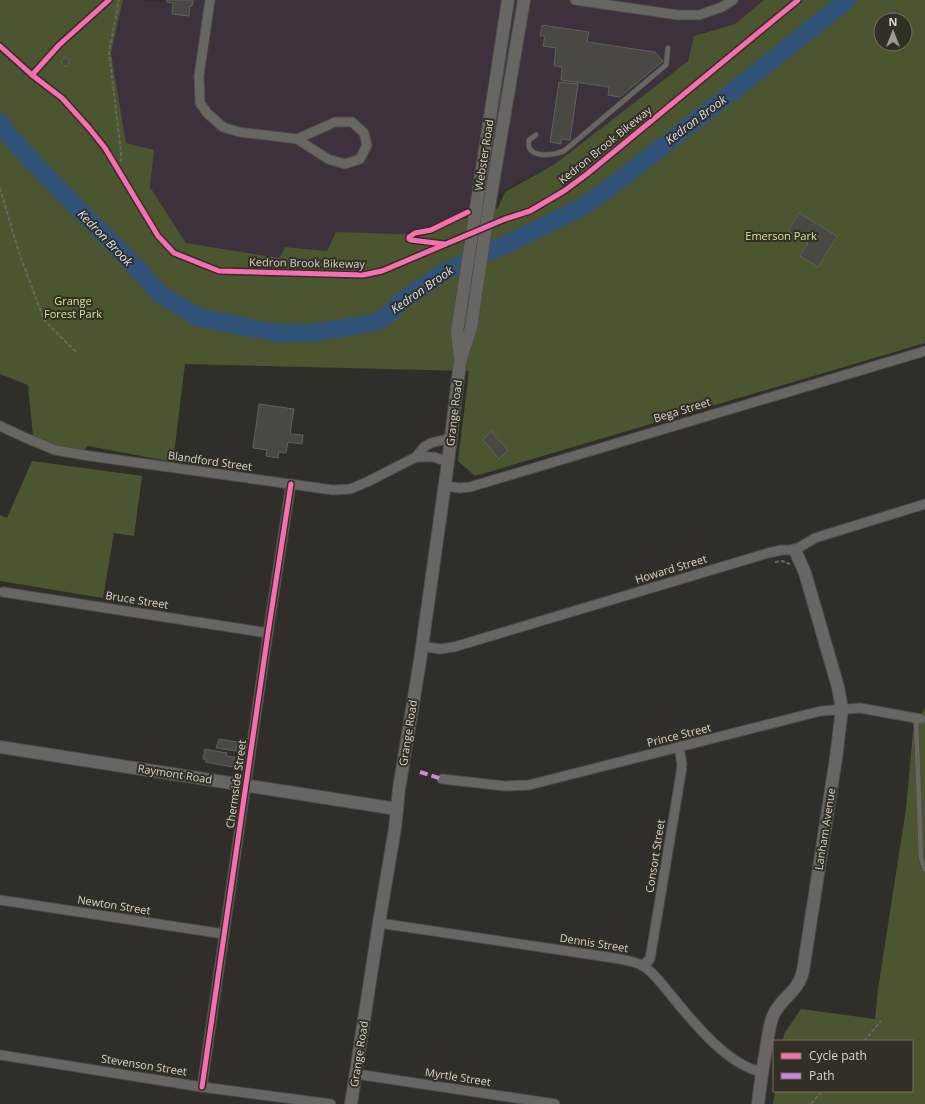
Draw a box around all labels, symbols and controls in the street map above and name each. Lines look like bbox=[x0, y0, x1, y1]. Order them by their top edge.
north arrow bbox=[873, 12, 913, 52]
text: N bbox=[889, 14, 897, 29]
water label: Kedron Brook bbox=[662, 90, 731, 148]
street label: Kedron Brook Bikeway bbox=[555, 102, 655, 187]
street label: Webster Road bbox=[470, 118, 497, 192]
water label: Kedron Brook bbox=[74, 206, 137, 270]
park label: Emerson Park bbox=[745, 228, 817, 243]
street label: Kedron Brook Bikeway bbox=[249, 254, 366, 271]
water label: Kedron Brook bbox=[387, 261, 457, 317]
park label: Grange Forest Park bbox=[44, 293, 102, 321]
street label: Grange Road bbox=[442, 379, 465, 447]
street label: Bega Street bbox=[651, 394, 712, 425]
street label: Blandford Street bbox=[167, 447, 253, 474]
street label: Howard Street bbox=[633, 550, 709, 587]
street label: Bruce Street bbox=[105, 587, 170, 612]
street label: Grange Road bbox=[395, 699, 420, 767]
street label: Prince Street bbox=[645, 719, 713, 750]
street label: Chermside Street bbox=[222, 739, 249, 829]
street label: Raymont Road bbox=[137, 760, 213, 787]
street label: Lanham Avenue bbox=[811, 787, 838, 871]
street label: Consort Street bbox=[641, 818, 668, 894]
street label: Newton Street bbox=[76, 891, 152, 918]
street label: Dennis Street bbox=[559, 930, 630, 955]
street label: Grange Road bbox=[346, 1020, 371, 1088]
legend bbox=[773, 1040, 913, 1092]
text: Cycle path bbox=[809, 1047, 867, 1064]
street label: Stevenson Street bbox=[100, 1050, 188, 1079]
street label: Myrtle Street bbox=[424, 1064, 492, 1089]
text: Path bbox=[809, 1067, 835, 1084]

